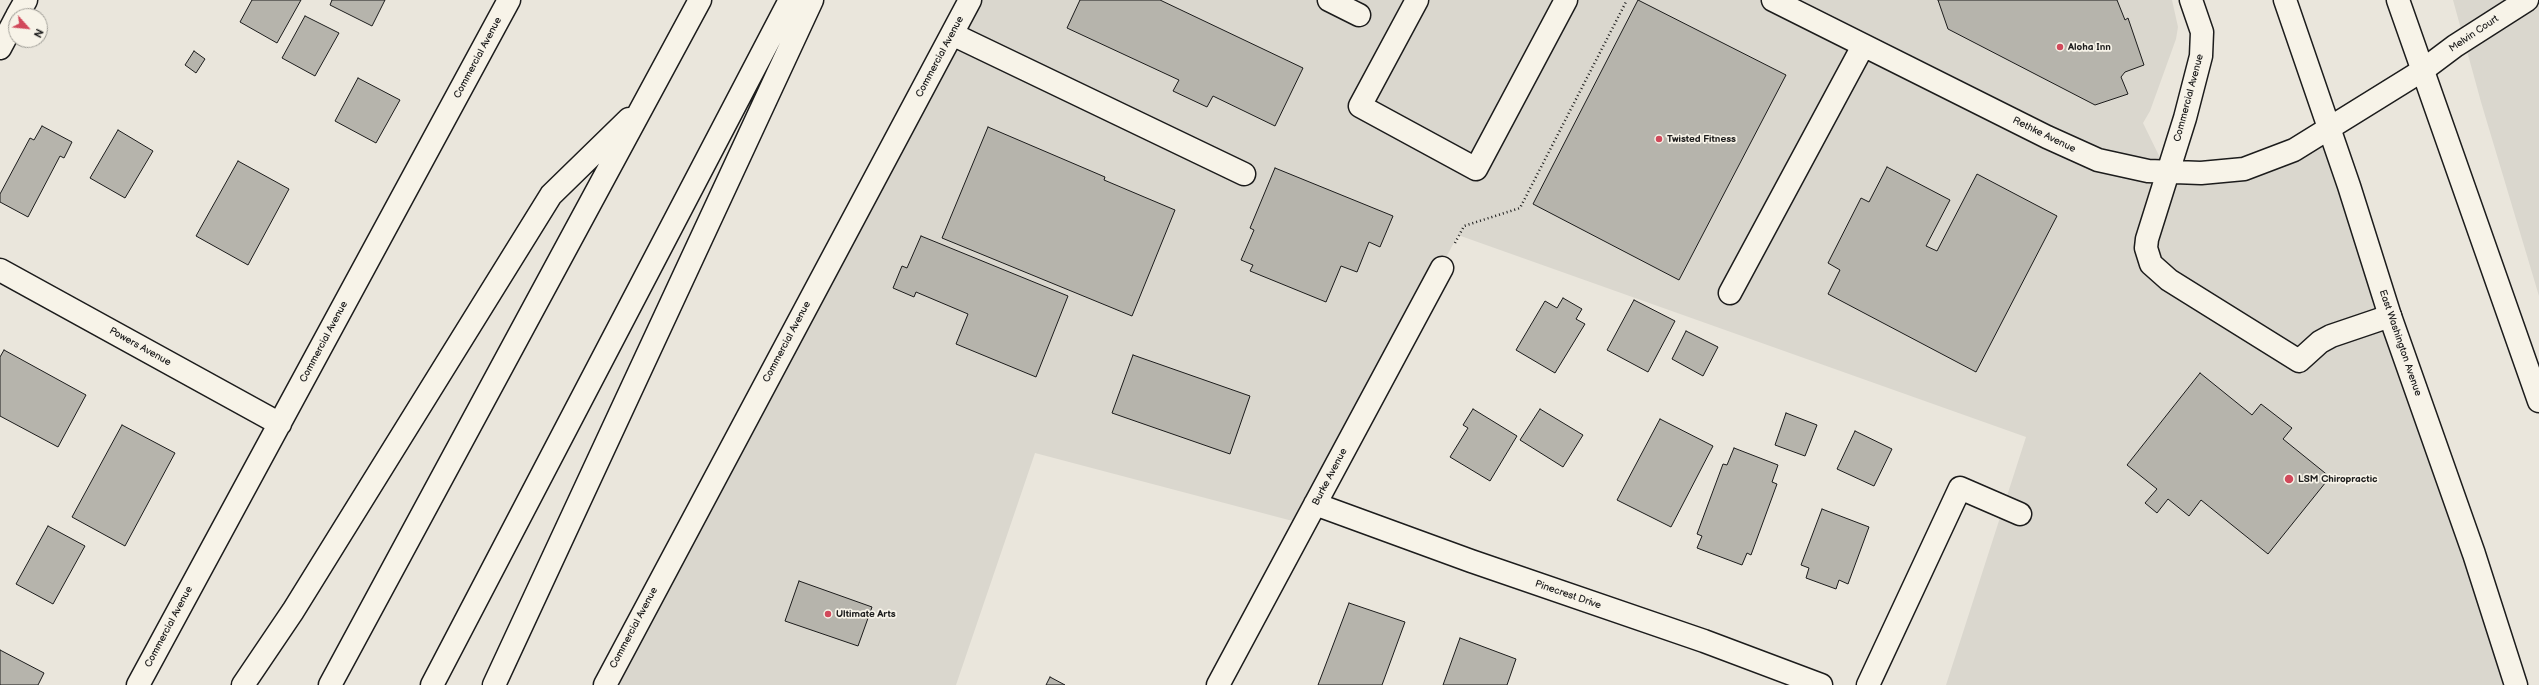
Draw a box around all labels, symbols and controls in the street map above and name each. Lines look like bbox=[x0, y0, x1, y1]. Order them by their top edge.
north arrow bbox=[8, 8, 48, 48]
street label: Melvin Court bbox=[2447, 13, 2501, 55]
street label: Commercial Avenue bbox=[913, 14, 967, 100]
street label: Commercial Avenue bbox=[451, 15, 505, 101]
text: N bbox=[31, 27, 46, 40]
place label: Aloha Inn bbox=[2068, 41, 2111, 53]
marker: Aloha Inn bbox=[2055, 42, 2065, 52]
street label: Commercial Avenue bbox=[2171, 53, 2207, 143]
street label: Rethke Avenue bbox=[2011, 115, 2077, 155]
place label: Twisted Fitness bbox=[1667, 133, 1736, 145]
marker: Twisted Fitness bbox=[1654, 134, 1664, 144]
street label: East Washington Avenue bbox=[2376, 288, 2424, 398]
street label: Commercial Avenue bbox=[297, 299, 351, 385]
street label: Commercial Avenue bbox=[760, 299, 814, 385]
street label: Powers Avenue bbox=[107, 325, 173, 369]
street label: Burke Avenue bbox=[1310, 446, 1350, 508]
marker: LSM Chiropractic bbox=[2283, 473, 2295, 485]
place label: LSM Chiropractic bbox=[2298, 473, 2378, 485]
street label: Pinecrest Drive bbox=[1533, 578, 1603, 612]
street label: Commercial Avenue bbox=[142, 584, 196, 670]
street label: Commercial Avenue bbox=[607, 585, 661, 671]
place label: Ultimate Arts bbox=[836, 608, 896, 620]
marker: Ultimate Arts bbox=[823, 609, 833, 619]

